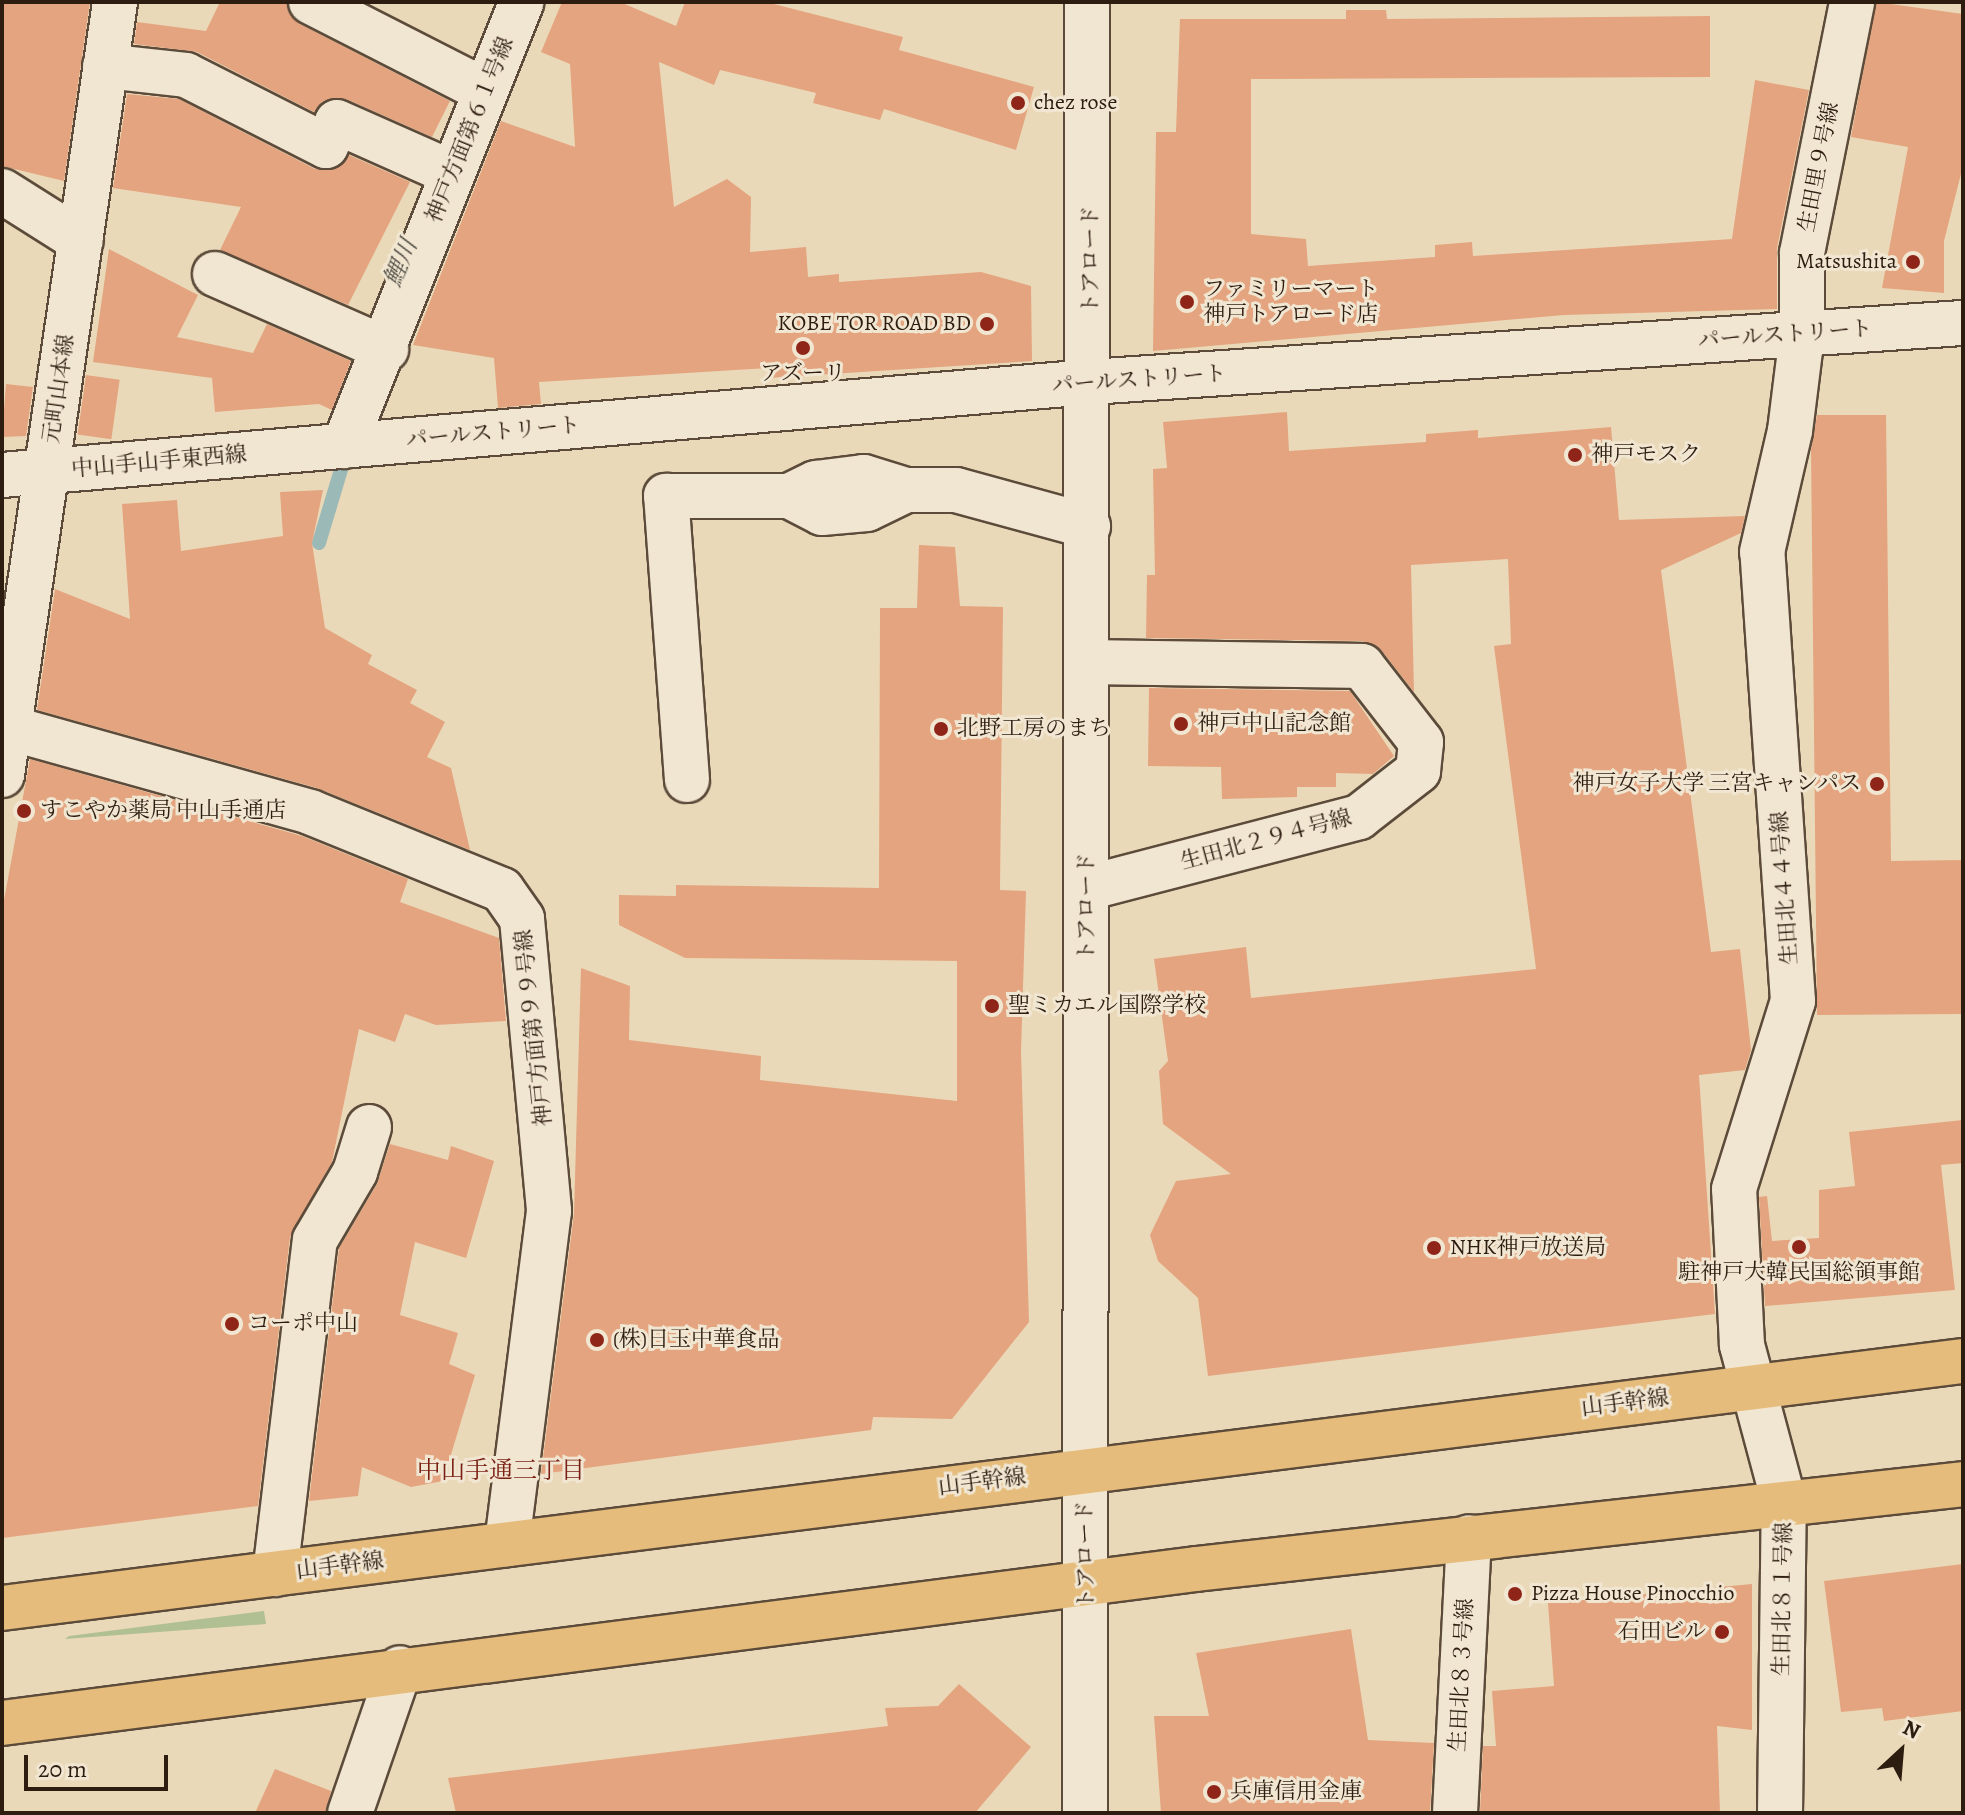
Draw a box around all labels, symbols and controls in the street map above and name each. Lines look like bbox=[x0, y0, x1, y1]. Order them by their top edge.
street label: 神戸方面第６１号線 bbox=[421, 33, 519, 227]
place label: chez rose bbox=[1034, 90, 1117, 116]
marker: chez rose bbox=[1009, 94, 1027, 112]
street label: 生田里９号線 bbox=[1793, 100, 1845, 234]
street label: トアロード bbox=[1078, 205, 1104, 315]
water label: 鯉川 bbox=[378, 235, 424, 291]
place label: Matsushita bbox=[1796, 249, 1897, 275]
marker: Matsushita bbox=[1904, 253, 1922, 271]
place label: ファミリーマート 神戸トアロード店 bbox=[1203, 276, 1379, 328]
marker: ファミリーマート 神戸トアロード店 bbox=[1178, 293, 1196, 311]
place label: KOBE TOR ROAD BD bbox=[778, 311, 971, 337]
marker: KOBE TOR ROAD BD bbox=[978, 315, 996, 333]
street label: パールストリート bbox=[1696, 316, 1874, 354]
street label: 元町山本線 bbox=[38, 333, 80, 445]
marker: アズーリ bbox=[794, 339, 812, 357]
place label: アズーリ bbox=[760, 361, 846, 387]
street label: パールストリート bbox=[1050, 361, 1228, 399]
street label: パールストリート bbox=[404, 412, 582, 454]
street label: 中山手山手東西線 bbox=[70, 441, 248, 483]
place label: 神戸モスク bbox=[1591, 442, 1701, 468]
marker: 神戸モスク bbox=[1566, 446, 1584, 464]
place label: 神戸中山記念館 bbox=[1197, 711, 1351, 737]
marker: 神戸中山記念館 bbox=[1172, 715, 1190, 733]
place label: 北野工房のまち bbox=[957, 716, 1111, 742]
marker: 北野工房のまち bbox=[932, 720, 950, 738]
place label: 神戸女子大学 三宮キャンパス bbox=[1571, 771, 1861, 797]
marker: 神戸女子大学 三宮キャンパス bbox=[1868, 775, 1886, 793]
place label: すこやか薬局 中山手通店 bbox=[40, 798, 286, 824]
marker: すこやか薬局 中山手通店 bbox=[15, 802, 33, 820]
street label: 生田北２９４号線 bbox=[1178, 804, 1354, 876]
street label: 生田北４４号線 bbox=[1766, 810, 1804, 966]
street label: トアロード bbox=[1074, 852, 1100, 962]
street label: 神戸方面第９９号線 bbox=[511, 928, 557, 1128]
place label: 聖ミカエル国際学校 bbox=[1008, 993, 1206, 1019]
marker: 聖ミカエル国際学校 bbox=[983, 997, 1001, 1015]
place label: NHK神戸放送局 bbox=[1450, 1235, 1606, 1261]
marker: 駐神戸大韓民国総領事館 bbox=[1790, 1238, 1808, 1256]
marker: NHK神戸放送局 bbox=[1425, 1239, 1443, 1257]
place label: 駐神戸大韓民国総領事館 bbox=[1678, 1260, 1920, 1286]
place label: コーポ中山 bbox=[248, 1311, 358, 1337]
marker: コーポ中山 bbox=[223, 1315, 241, 1333]
place label: (株)日玉中華食品 bbox=[613, 1327, 779, 1353]
marker: (株)日玉中華食品 bbox=[588, 1331, 606, 1349]
street label: 山手幹線 bbox=[1580, 1385, 1670, 1421]
district label: 中山手通三丁目 bbox=[417, 1457, 585, 1485]
street label: 山手幹線 bbox=[937, 1464, 1027, 1500]
street label: トアロード bbox=[1072, 1500, 1100, 1610]
street label: 生田北８１号線 bbox=[1768, 1522, 1798, 1676]
street label: 山手幹線 bbox=[295, 1548, 385, 1584]
place label: Pizza House Pinocchio bbox=[1531, 1581, 1734, 1607]
marker: Pizza House Pinocchio bbox=[1506, 1585, 1524, 1603]
street label: 生田北８３号線 bbox=[1445, 1597, 1479, 1753]
place label: 石田ビル bbox=[1618, 1619, 1706, 1645]
marker: 石田ビル bbox=[1713, 1623, 1731, 1641]
north arrow bbox=[1861, 1711, 1941, 1791]
text: N bbox=[1898, 1712, 1925, 1746]
scale bar bbox=[28, 1739, 172, 1789]
text: 20 m bbox=[38, 1753, 87, 1785]
place label: 兵庫信用金庫 bbox=[1230, 1779, 1362, 1805]
marker: 兵庫信用金庫 bbox=[1205, 1783, 1223, 1801]

